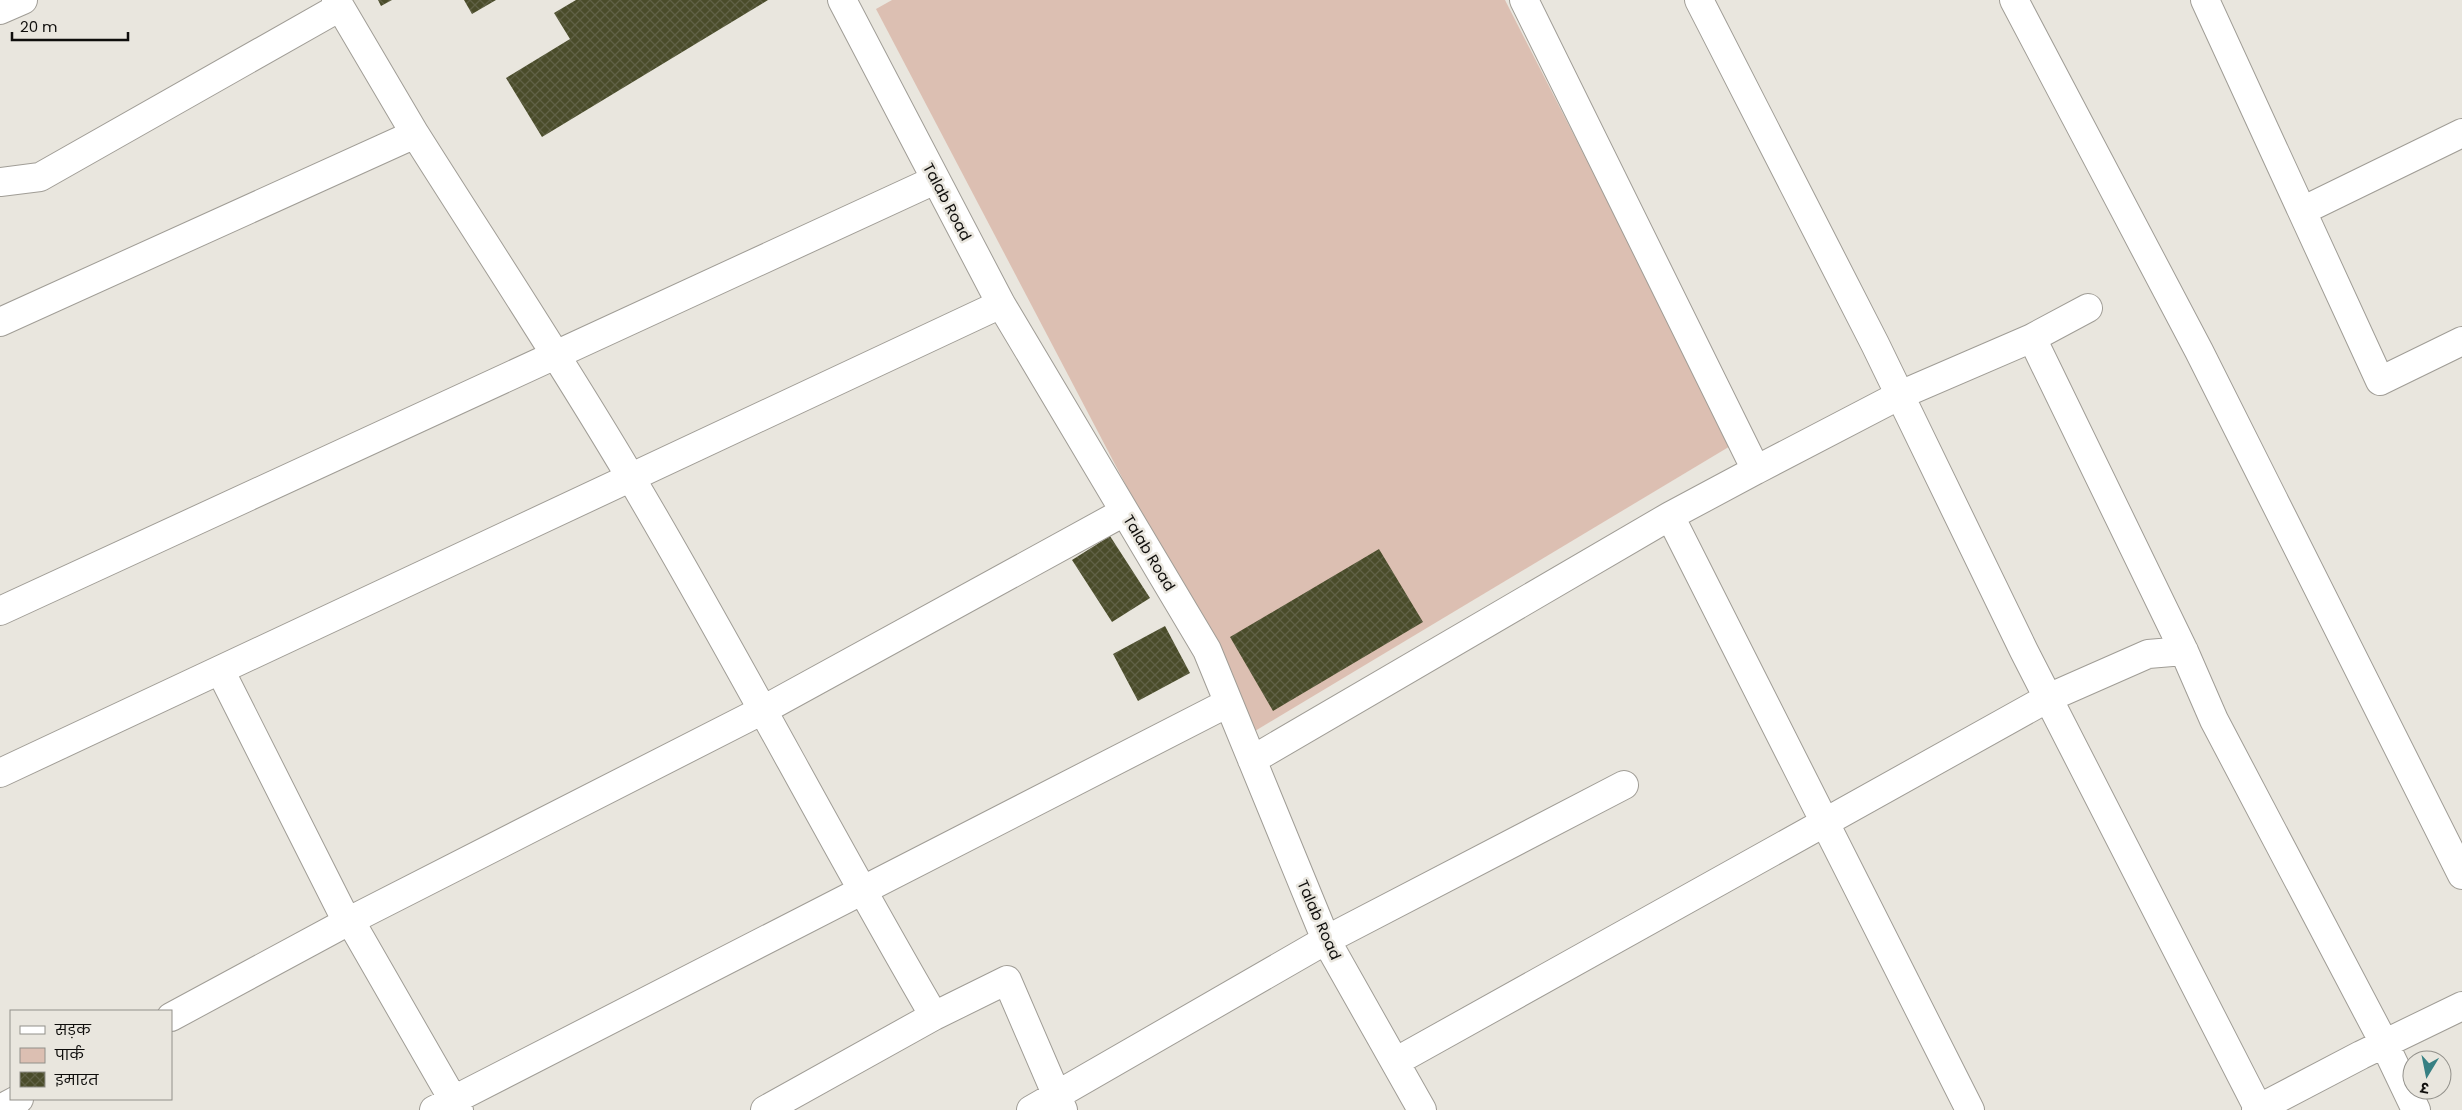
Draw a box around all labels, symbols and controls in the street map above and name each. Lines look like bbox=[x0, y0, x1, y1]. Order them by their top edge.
scale bar bbox=[12, 10, 129, 42]
text: 20 m bbox=[20, 16, 58, 37]
street label: Talab Road bbox=[918, 159, 977, 244]
street label: Talab Road bbox=[1118, 511, 1180, 595]
street label: Talab Road bbox=[1293, 877, 1346, 963]
legend bbox=[10, 1010, 172, 1100]
text: सड़क bbox=[54, 1019, 92, 1040]
text: पार्क bbox=[54, 1044, 85, 1065]
north arrow bbox=[2402, 1050, 2452, 1100]
text: इमारत bbox=[54, 1069, 99, 1090]
text: उ bbox=[2418, 1077, 2431, 1099]

